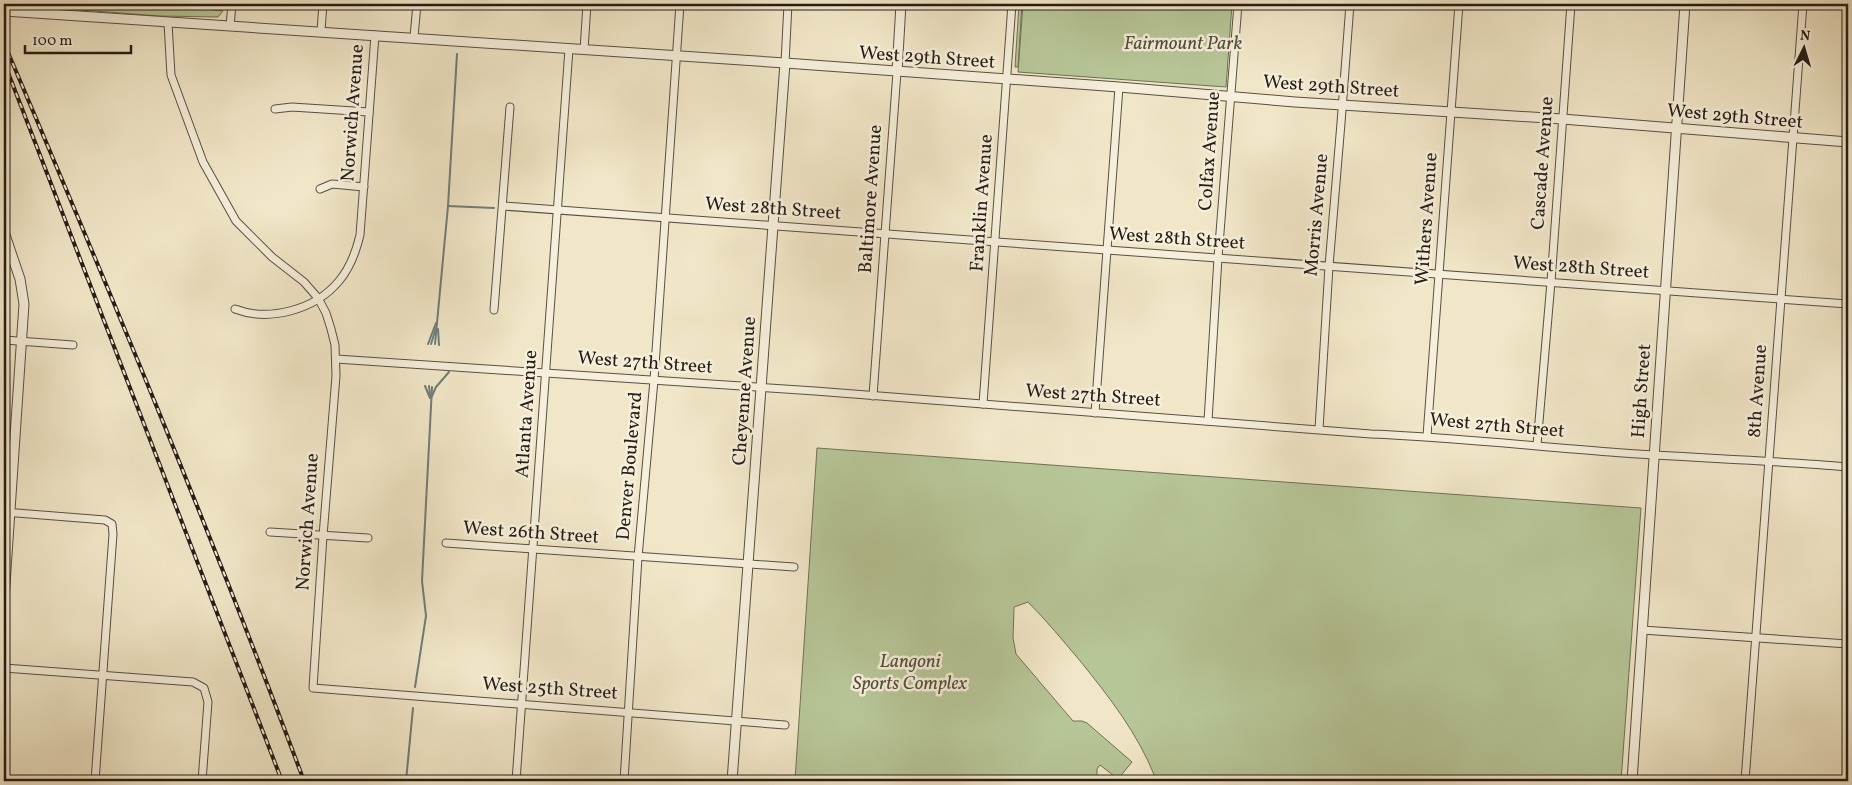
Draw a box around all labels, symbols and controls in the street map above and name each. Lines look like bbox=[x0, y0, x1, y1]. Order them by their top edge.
scale bar bbox=[25, 22, 131, 54]
north arrow bbox=[1780, 22, 1830, 72]
text: N bbox=[1799, 27, 1811, 46]
text: 100 m bbox=[32, 31, 72, 52]
park label: Fairmount Park bbox=[1124, 31, 1242, 57]
street label: West 29th Street bbox=[858, 40, 996, 76]
street label: Norwich Avenue bbox=[335, 43, 371, 183]
street label: West 29th Street bbox=[1262, 69, 1400, 105]
street label: Colfax Avenue bbox=[1193, 90, 1227, 212]
street label: Cascade Avenue bbox=[1525, 95, 1561, 231]
street label: West 29th Street bbox=[1666, 98, 1805, 136]
street label: Baltimore Avenue bbox=[853, 124, 889, 274]
street label: Franklin Avenue bbox=[964, 133, 1000, 273]
street label: Withers Avenue bbox=[1409, 152, 1445, 286]
street label: Morris Avenue bbox=[1299, 153, 1335, 277]
street label: West 28th Street bbox=[704, 191, 842, 227]
street label: West 28th Street bbox=[1108, 221, 1246, 257]
street label: West 28th Street bbox=[1512, 250, 1650, 286]
street label: Cheyenne Avenue bbox=[727, 316, 763, 466]
street label: High Street bbox=[1626, 343, 1658, 439]
street label: 8th Avenue bbox=[1742, 343, 1774, 439]
street label: West 27th Street bbox=[576, 345, 714, 381]
street label: Atlanta Avenue bbox=[510, 349, 544, 479]
street label: West 27th Street bbox=[1024, 378, 1162, 414]
street label: Denver Boulevard bbox=[611, 390, 649, 542]
street label: West 27th Street bbox=[1428, 407, 1566, 445]
street label: Norwich Avenue bbox=[290, 452, 326, 592]
street label: West 26th Street bbox=[462, 515, 600, 551]
park label: Langoni Sports Complex bbox=[853, 649, 967, 697]
street label: West 25th Street bbox=[481, 671, 619, 707]

